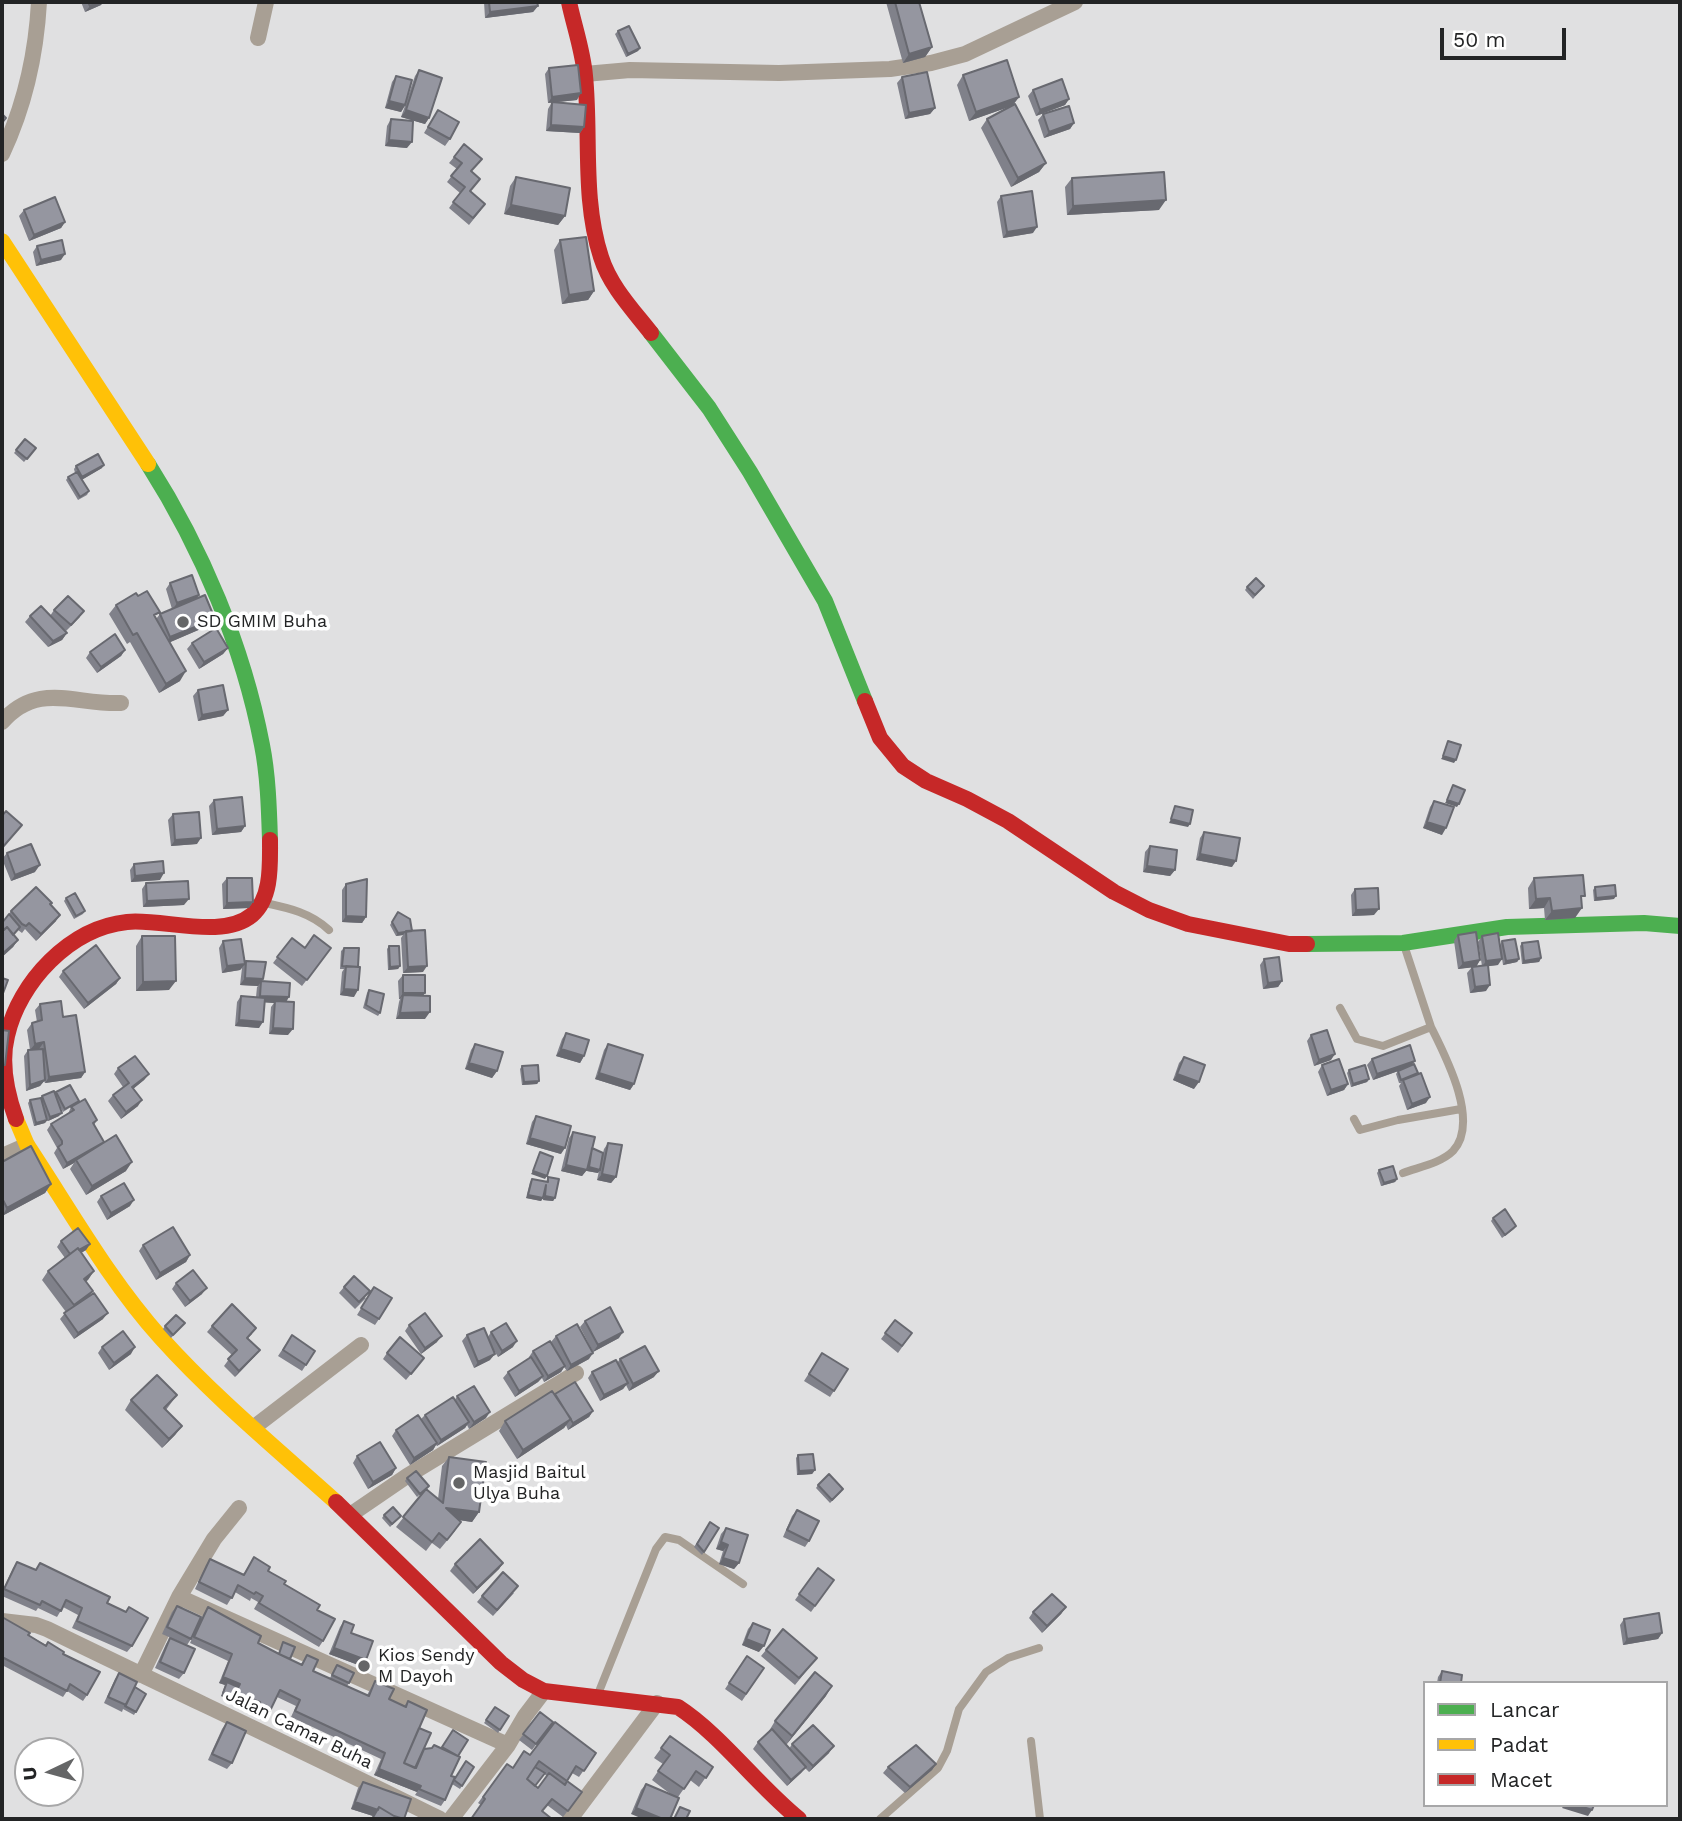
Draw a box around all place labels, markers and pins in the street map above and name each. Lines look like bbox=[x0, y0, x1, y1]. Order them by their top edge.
place label: SD GMIM Buha bbox=[197, 611, 327, 633]
marker: SD GMIM Buha bbox=[175, 614, 191, 630]
place label: Masjid Baitul Ulya Buha bbox=[473, 1462, 586, 1504]
marker: Masjid Baitul Ulya Buha bbox=[451, 1475, 467, 1491]
place label: Kios Sendy M Dayoh bbox=[378, 1645, 475, 1688]
marker: Kios Sendy M Dayoh bbox=[356, 1658, 372, 1674]

